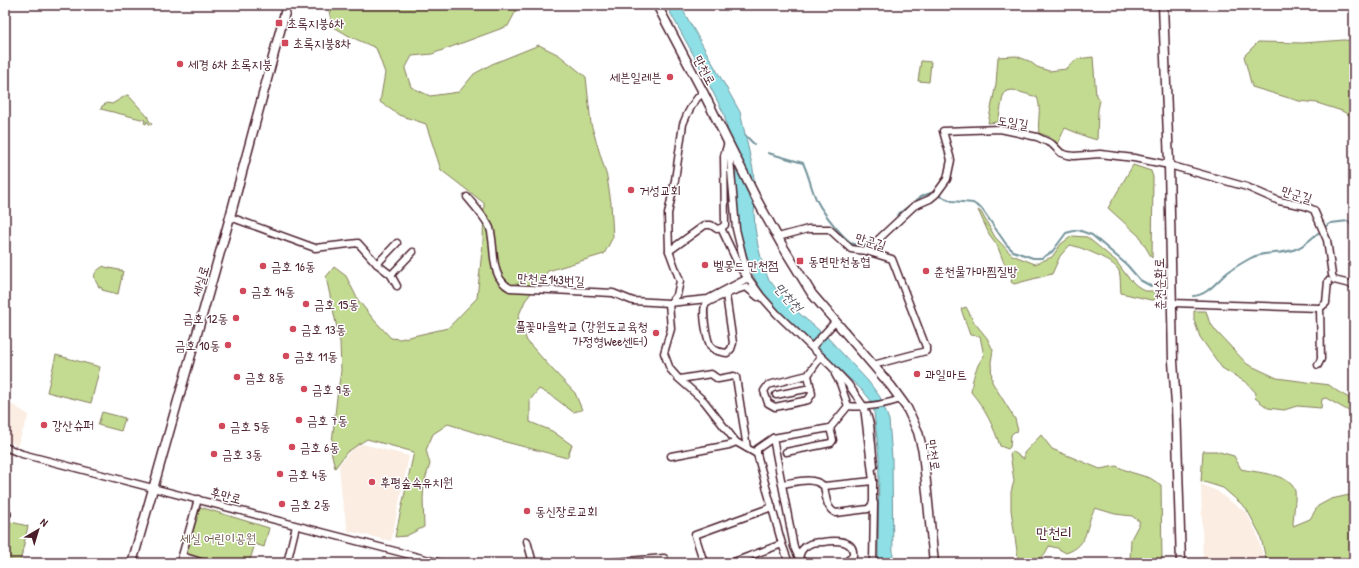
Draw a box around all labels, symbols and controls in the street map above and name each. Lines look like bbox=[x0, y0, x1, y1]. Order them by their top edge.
place label: 초록지붕6차 bbox=[287, 14, 345, 32]
marker: 초록지붕6차 bbox=[274, 18, 284, 28]
place label: 초록지붕8차 bbox=[293, 34, 351, 52]
marker: 초록지붕8차 bbox=[280, 38, 290, 48]
street label: 만천로 bbox=[690, 52, 720, 88]
place label: 세경 6차 초록지붕 bbox=[188, 55, 272, 73]
marker: 세경 6차 초록지붕 bbox=[175, 59, 185, 69]
place label: 세븐일레븐 bbox=[610, 68, 662, 86]
marker: 세븐일레븐 bbox=[665, 72, 675, 82]
street label: 도일길 bbox=[996, 111, 1030, 133]
place label: 거성교회 bbox=[639, 181, 681, 199]
street label: 만군길 bbox=[1279, 181, 1315, 207]
marker: 거성교회 bbox=[626, 185, 636, 195]
street label: 만군길 bbox=[853, 228, 889, 254]
place label: 동면만천농협 bbox=[808, 252, 871, 270]
place label: 벨몽드 만천점 bbox=[713, 256, 779, 274]
marker: 동면만천농협 bbox=[795, 256, 805, 266]
place label: 금호 16동 bbox=[271, 257, 315, 275]
street label: 춘천순환로 bbox=[1150, 258, 1168, 310]
marker: 벨몽드 만천점 bbox=[700, 260, 710, 270]
marker: 금호 16동 bbox=[258, 261, 268, 271]
place label: 춘천물가마찜질방 bbox=[934, 262, 1018, 280]
street label: 세실로 bbox=[187, 263, 213, 299]
marker: 춘천물가마찜질방 bbox=[921, 266, 931, 276]
street label: 만천로143번길 bbox=[517, 268, 585, 290]
water label: 만천천 bbox=[771, 278, 809, 317]
place label: 금호 14동 bbox=[251, 282, 295, 300]
marker: 금호 14동 bbox=[238, 286, 248, 296]
place label: 금호 15동 bbox=[314, 295, 359, 313]
marker: 금호 15동 bbox=[301, 299, 311, 309]
place label: 금호 12동 bbox=[183, 309, 228, 327]
marker: 금호 12동 bbox=[231, 313, 241, 323]
place label: 풀꽃마을학교 (강원도교육청 가정형Wee센터) bbox=[515, 317, 648, 350]
place label: 금호 13동 bbox=[301, 320, 346, 338]
marker: 금호 13동 bbox=[288, 324, 298, 334]
marker: 풀꽃마을학교 (강원도교육청 가정형Wee센터) bbox=[651, 328, 661, 338]
place label: 금호 10동 bbox=[175, 336, 220, 354]
marker: 금호 10동 bbox=[223, 340, 233, 350]
place label: 금호 11동 bbox=[294, 347, 338, 365]
marker: 금호 11동 bbox=[281, 351, 291, 361]
place label: 과일마트 bbox=[925, 365, 967, 383]
place label: 금호 8동 bbox=[245, 368, 285, 386]
marker: 과일마트 bbox=[912, 369, 922, 379]
marker: 금호 8동 bbox=[232, 372, 242, 382]
place label: 금호 9동 bbox=[312, 380, 351, 398]
marker: 금호 9동 bbox=[299, 384, 309, 394]
place label: 금호 7동 bbox=[307, 411, 348, 429]
marker: 금호 7동 bbox=[294, 415, 304, 425]
place label: 강산슈퍼 bbox=[52, 416, 94, 434]
place label: 금호 5동 bbox=[230, 417, 270, 435]
marker: 강산슈퍼 bbox=[39, 420, 49, 430]
marker: 금호 5동 bbox=[217, 421, 227, 431]
place label: 금호 6동 bbox=[300, 438, 340, 456]
street label: 만천로 bbox=[923, 438, 945, 472]
marker: 금호 6동 bbox=[287, 442, 297, 452]
place label: 금호 3동 bbox=[222, 445, 262, 463]
marker: 금호 3동 bbox=[209, 449, 219, 459]
place label: 금호 4동 bbox=[288, 465, 327, 483]
marker: 금호 4동 bbox=[275, 469, 285, 479]
place label: 후평숲속유치원 bbox=[380, 473, 453, 491]
marker: 후평숲속유치원 bbox=[367, 477, 377, 487]
street label: 후만로 bbox=[209, 482, 243, 508]
place label: 금호 2동 bbox=[290, 495, 330, 513]
marker: 금호 2동 bbox=[277, 499, 287, 509]
place label: 동신장로교회 bbox=[535, 502, 598, 520]
marker: 동신장로교회 bbox=[522, 506, 532, 516]
north arrow bbox=[18, 510, 58, 550]
text: N bbox=[38, 515, 51, 530]
district label: 만천리 bbox=[1036, 522, 1072, 543]
park label: 세실 어린이공원 bbox=[180, 529, 256, 547]

